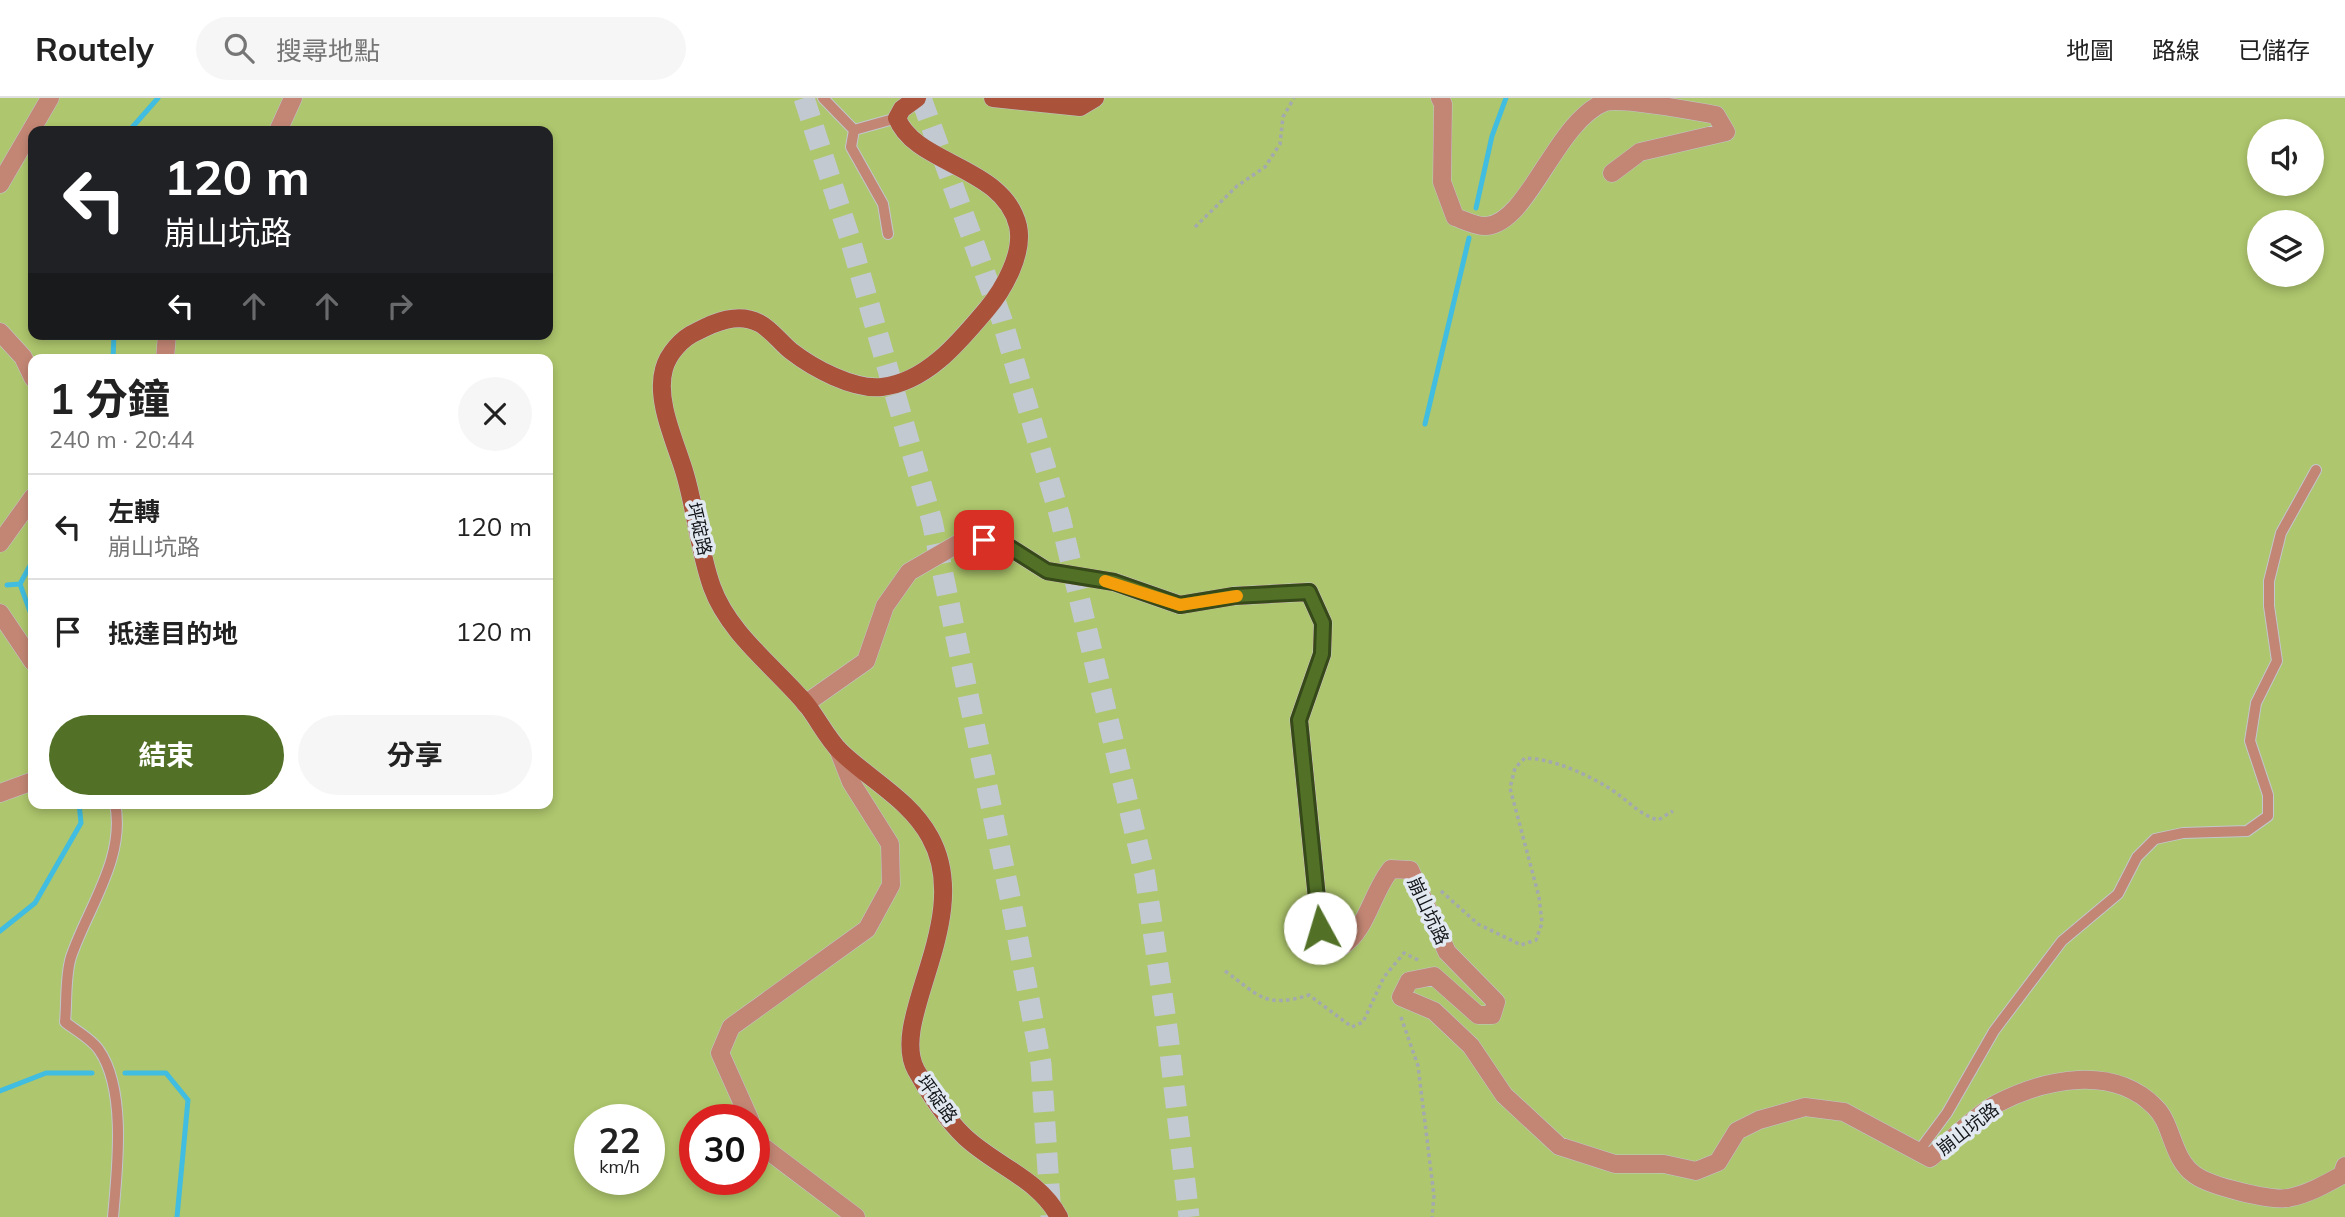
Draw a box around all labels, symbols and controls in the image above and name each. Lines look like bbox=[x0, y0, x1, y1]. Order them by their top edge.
search box bbox=[196, 17, 686, 80]
text: Routely bbox=[35, 28, 154, 69]
icon: search bbox=[220, 29, 258, 67]
text: 搜尋地點 bbox=[276, 34, 380, 67]
text: 地圖 bbox=[2066, 35, 2114, 65]
text: 路線 bbox=[2152, 35, 2200, 65]
text: 已儲存 bbox=[2238, 35, 2310, 65]
map controls bbox=[2247, 119, 2324, 287]
button: sound bbox=[2247, 119, 2324, 196]
text: 120 m bbox=[164, 146, 310, 207]
icon: left bbox=[49, 154, 140, 245]
button: layers bbox=[2247, 210, 2324, 287]
text: 崩山坑路 bbox=[164, 212, 292, 252]
icon: left bbox=[162, 287, 200, 325]
icon: ahead bbox=[235, 287, 273, 325]
icon: ahead bbox=[308, 287, 346, 325]
icon: right bbox=[381, 287, 419, 325]
text: 1 分鐘 bbox=[49, 372, 170, 425]
button: close bbox=[458, 377, 532, 451]
text: 240 m · 20:44 bbox=[49, 425, 194, 454]
text: 左轉 bbox=[108, 495, 160, 528]
street label: 坪碇路 bbox=[682, 500, 717, 558]
icon: left bbox=[49, 508, 87, 546]
text: 120 m bbox=[456, 510, 532, 543]
pin bbox=[954, 510, 1014, 570]
icon: arrive bbox=[965, 521, 1003, 559]
text: 崩山坑路 bbox=[108, 532, 200, 561]
icon: arrive bbox=[49, 613, 87, 651]
text: 120 m bbox=[456, 615, 532, 648]
text: 抵達目的地 bbox=[108, 617, 238, 650]
button: 結束 bbox=[49, 715, 284, 795]
button: 分享 bbox=[298, 715, 532, 795]
street label: 崩山坑路 bbox=[1403, 873, 1454, 948]
position arrow bbox=[1283, 891, 1357, 965]
street label: 坪碇路 bbox=[912, 1070, 963, 1127]
street label: 崩山坑路 bbox=[1932, 1097, 2003, 1160]
speed limit sign: 30 bbox=[679, 1104, 770, 1195]
text: 22 bbox=[598, 1118, 641, 1162]
text: km/h bbox=[599, 1155, 640, 1178]

